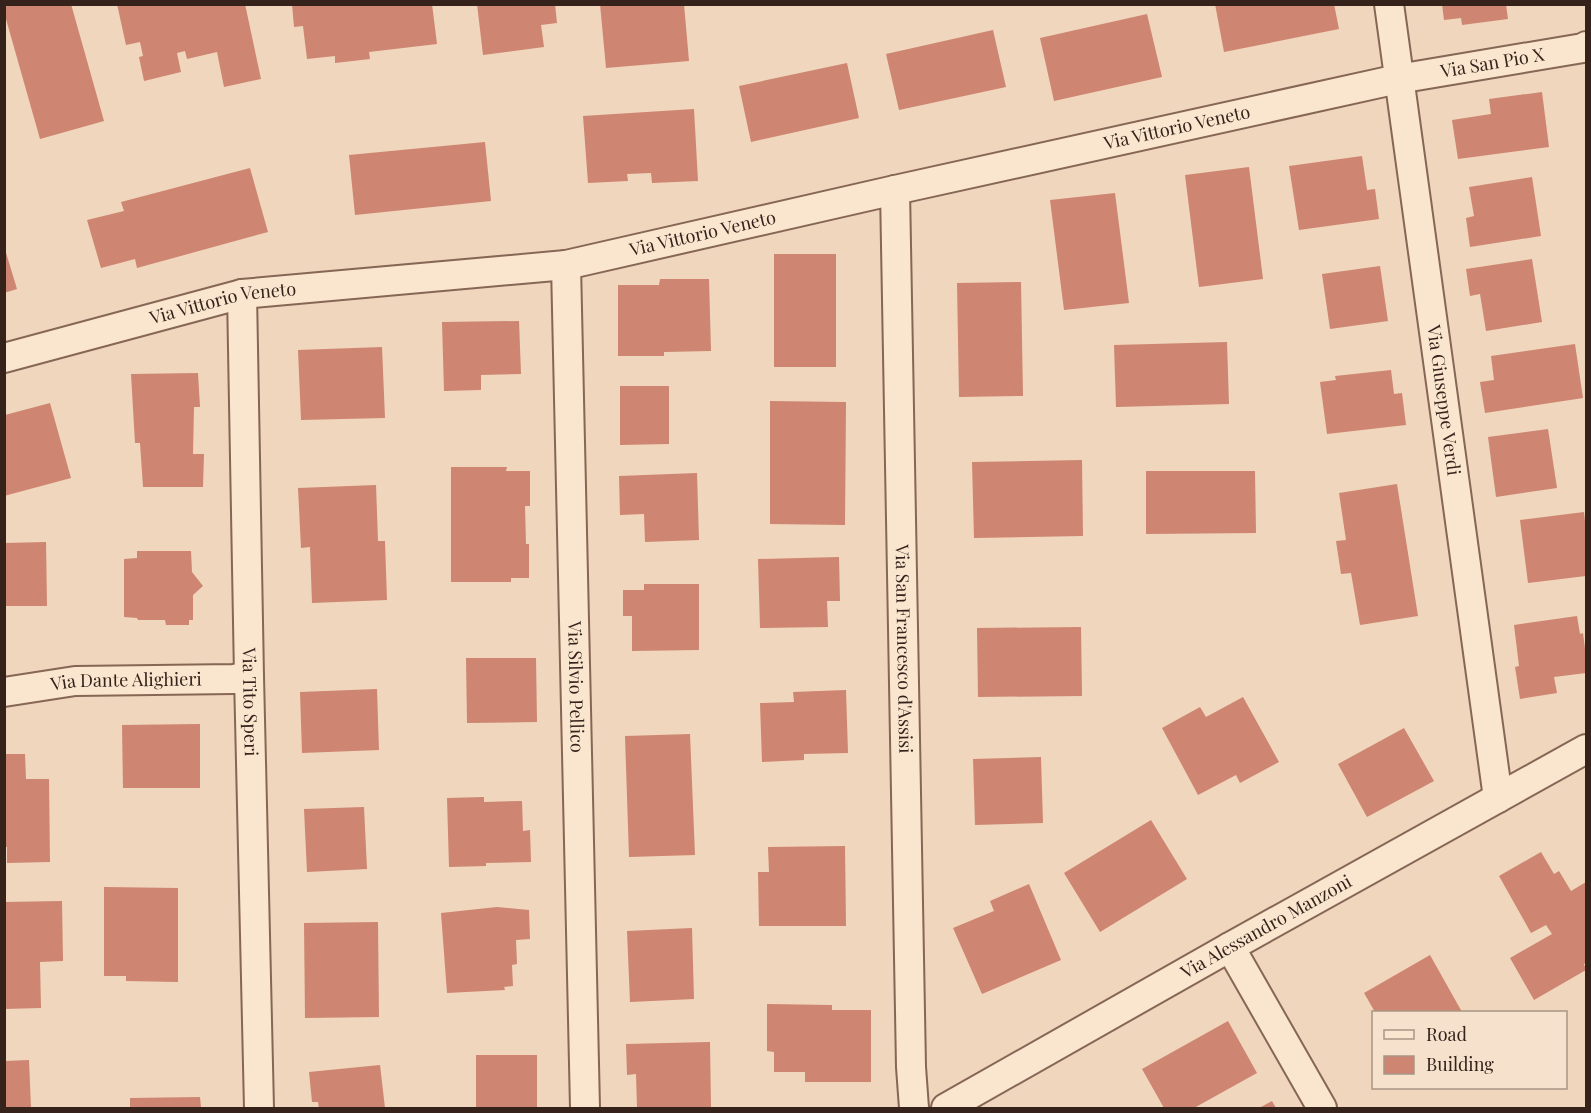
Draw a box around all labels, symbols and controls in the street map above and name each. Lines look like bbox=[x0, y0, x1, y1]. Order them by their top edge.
street label: Via San Pio X bbox=[1438, 42, 1546, 83]
street label: Via Vittorio Veneto bbox=[1100, 99, 1252, 155]
street label: Via Vittorio Veneto bbox=[626, 205, 778, 261]
street label: Via Vittorio Veneto bbox=[146, 276, 297, 330]
street label: Via Giuseppe Verdi bbox=[1422, 322, 1467, 477]
street label: Via San Francesco d'Assisi bbox=[890, 543, 918, 754]
street label: Via Silvio Pellico bbox=[563, 620, 590, 753]
street label: Via Tito Speri bbox=[237, 646, 264, 757]
street label: Via Dante Alighieri bbox=[48, 666, 202, 696]
street label: Via Alessandro Manzoni bbox=[1175, 869, 1356, 984]
legend bbox=[1372, 1011, 1567, 1089]
text: Road bbox=[1426, 1022, 1467, 1046]
text: Building bbox=[1426, 1052, 1494, 1076]

